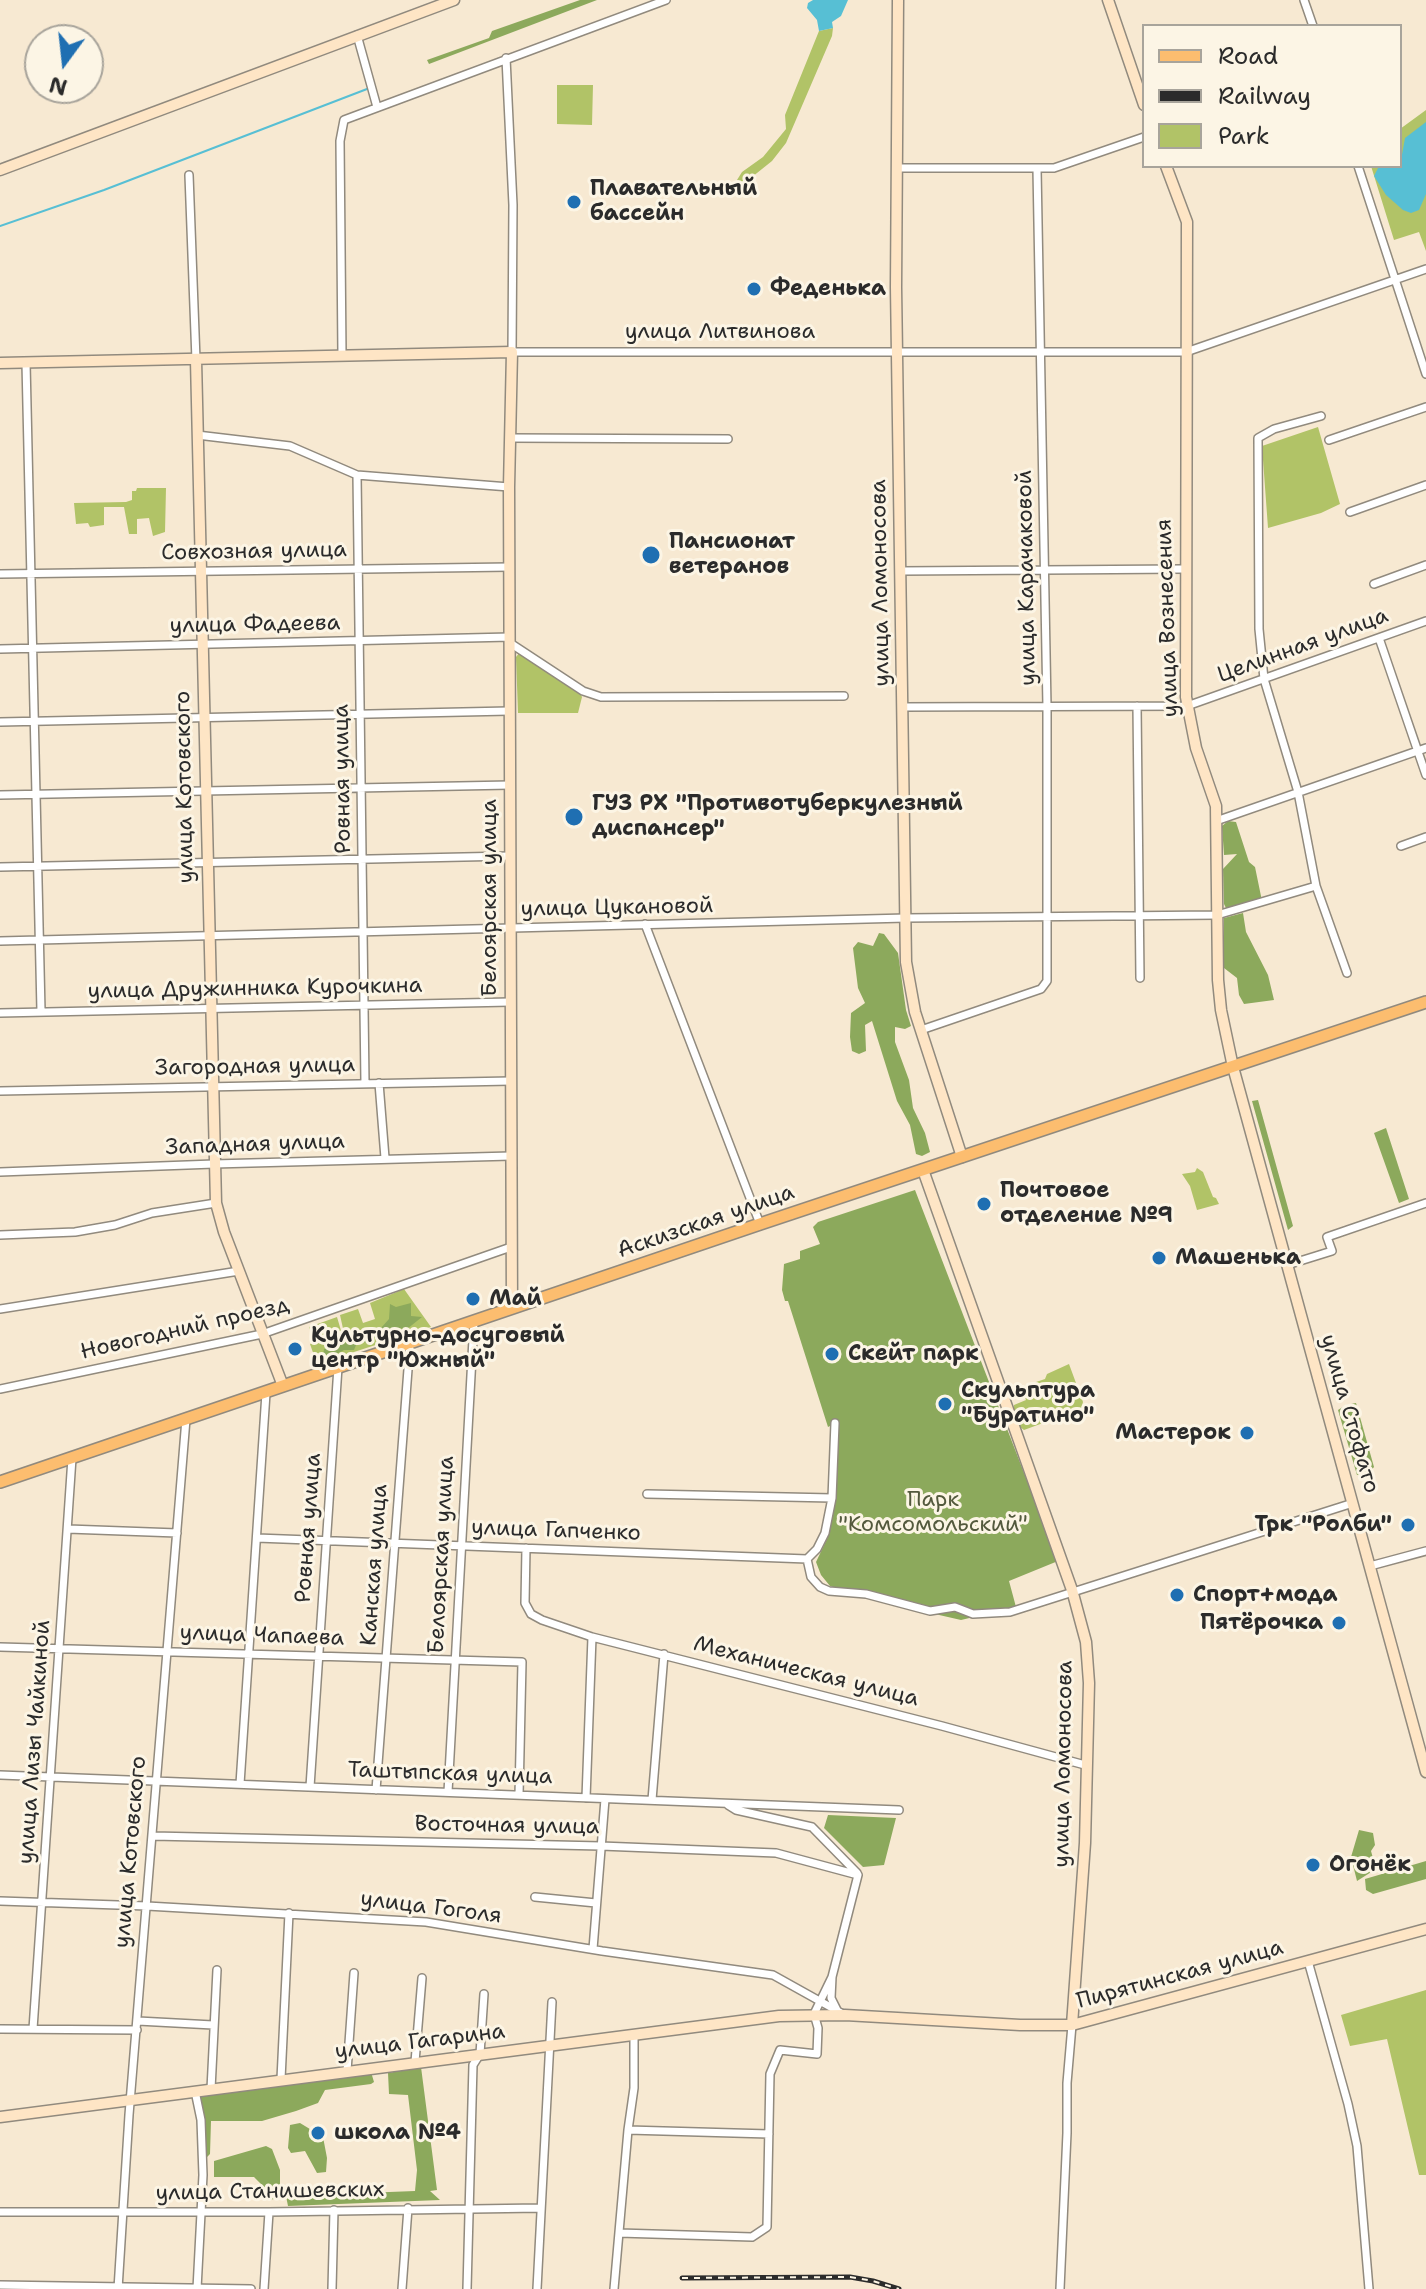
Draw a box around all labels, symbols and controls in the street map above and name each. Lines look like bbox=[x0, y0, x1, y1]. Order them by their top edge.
north arrow bbox=[24, 24, 104, 104]
legend bbox=[1142, 24, 1402, 168]
text: Road bbox=[1218, 40, 1278, 72]
text: N bbox=[46, 69, 70, 102]
text: Railway bbox=[1218, 80, 1311, 112]
text: Park bbox=[1218, 120, 1270, 152]
place label: Плавательный бассейн bbox=[590, 176, 757, 228]
marker: Плавательный бассейн bbox=[565, 193, 583, 211]
place label: Феденька bbox=[770, 276, 886, 302]
marker: Феденька bbox=[745, 280, 763, 298]
street label: улица Литвинова bbox=[625, 319, 815, 345]
street label: улица Карачаковой bbox=[1012, 470, 1042, 686]
street label: улица Ломоносова bbox=[866, 479, 896, 687]
street label: улица Вознесения bbox=[1151, 518, 1185, 718]
place label: Пансионат ветеранов bbox=[669, 529, 795, 580]
street label: Совхозная улица bbox=[161, 537, 347, 567]
marker: Пансионат ветеранов bbox=[640, 544, 662, 566]
street label: Целинная улица bbox=[1214, 603, 1392, 689]
street label: улица Фадеева bbox=[169, 610, 341, 640]
street label: улица Котовского bbox=[170, 690, 200, 884]
street label: Ровная улица bbox=[328, 704, 358, 854]
place label: ГУЗ РХ "Противотуберкулезный диспансер" bbox=[592, 791, 963, 842]
street label: Белоярская улица bbox=[477, 799, 503, 997]
marker: ГУЗ РХ "Противотуберкулезный диспансер" bbox=[563, 806, 585, 828]
street label: улица Цукановой bbox=[520, 893, 714, 923]
street label: улица Дружинника Курочкина bbox=[88, 973, 422, 1005]
street label: Загородная улица bbox=[155, 1052, 355, 1082]
street label: Западная улица bbox=[165, 1129, 345, 1161]
place label: Почтовое отделение №9 bbox=[1000, 1178, 1173, 1230]
street label: Аскизская улица bbox=[614, 1179, 798, 1265]
marker: Почтовое отделение №9 bbox=[975, 1195, 993, 1213]
place label: Машенька bbox=[1175, 1245, 1301, 1271]
marker: Машенька bbox=[1150, 1249, 1168, 1267]
place label: Май bbox=[489, 1286, 542, 1312]
marker: Май bbox=[464, 1290, 482, 1308]
street label: Новогодний проезд bbox=[78, 1292, 292, 1366]
place label: Культурно-досуговый центр "Южный" bbox=[311, 1323, 565, 1374]
street label: улица Стофато bbox=[1314, 1332, 1384, 1496]
marker: Культурно-досуговый центр "Южный" bbox=[286, 1340, 304, 1358]
place label: Скейт парк bbox=[848, 1341, 979, 1367]
marker: Скейт парк bbox=[823, 1345, 841, 1363]
place label: Скульптура "Буратино" bbox=[961, 1378, 1095, 1430]
marker: Скульптура "Буратино" bbox=[936, 1395, 954, 1413]
place label: Мастерок bbox=[1115, 1420, 1231, 1446]
marker: Мастерок bbox=[1238, 1424, 1256, 1442]
street label: Ровная улица bbox=[291, 1452, 327, 1604]
street label: Белоярская улица bbox=[424, 1455, 460, 1655]
street label: Канская улица bbox=[356, 1483, 394, 1647]
park label: Парк "Комсомольский" bbox=[838, 1487, 1028, 1538]
place label: Трк "Ролби" bbox=[1255, 1512, 1392, 1538]
street label: улица Гапченко bbox=[471, 1515, 641, 1547]
marker: Трк "Ролби" bbox=[1399, 1516, 1417, 1534]
place label: Спорт+мода bbox=[1193, 1582, 1337, 1608]
marker: Спорт+мода bbox=[1168, 1586, 1186, 1604]
place label: Пятёрочка bbox=[1200, 1610, 1323, 1636]
marker: Пятёрочка bbox=[1330, 1614, 1348, 1632]
street label: улица Лизы Чайкиной bbox=[13, 1619, 57, 1865]
street label: улица Чапаева bbox=[179, 1620, 345, 1652]
street label: Механическая улица bbox=[691, 1631, 921, 1713]
street label: улица Ломоносова bbox=[1049, 1660, 1079, 1868]
street label: улица Котовского bbox=[109, 1755, 153, 1949]
street label: Таштыпская улица bbox=[347, 1757, 553, 1791]
street label: Восточная улица bbox=[414, 1811, 600, 1841]
place label: Огонёк bbox=[1329, 1852, 1411, 1878]
marker: Огонёк bbox=[1304, 1856, 1322, 1874]
street label: улица Гоголя bbox=[359, 1886, 503, 1930]
street label: Пирятинская улица bbox=[1074, 1935, 1286, 2015]
street label: улица Гагарина bbox=[333, 2018, 507, 2066]
place label: школа №4 bbox=[334, 2120, 461, 2146]
marker: школа №4 bbox=[309, 2124, 327, 2142]
street label: улица Станишевских bbox=[155, 2177, 385, 2207]

